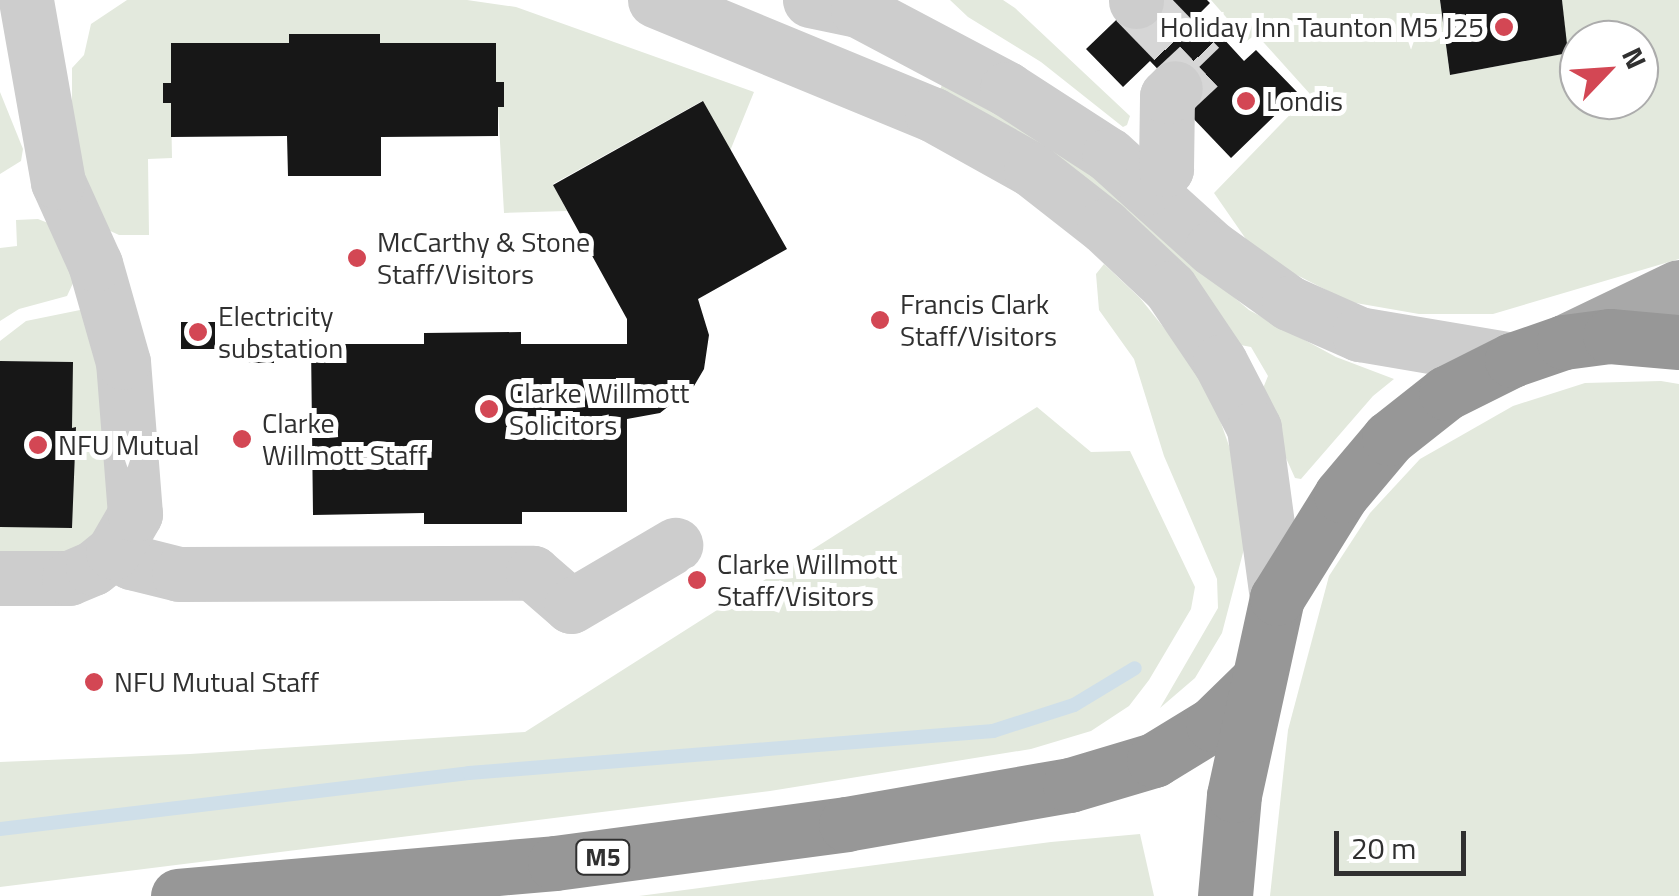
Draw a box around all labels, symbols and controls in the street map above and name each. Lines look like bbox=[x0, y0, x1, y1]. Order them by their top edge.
place label: Holiday Inn Taunton M5 J25 bbox=[1160, 10, 1484, 44]
marker: Holiday Inn Taunton M5 J25 bbox=[1493, 16, 1515, 38]
north arrow bbox=[1559, 20, 1659, 120]
text: N bbox=[1611, 40, 1658, 76]
place label: Londis bbox=[1266, 84, 1343, 118]
marker: Londis bbox=[1235, 90, 1257, 112]
place label: McCarthy & Stone Staff/Visitors bbox=[377, 225, 590, 291]
marker: McCarthy & Stone Staff/Visitors bbox=[346, 247, 368, 269]
place label: Francis Clark Staff/Visitors bbox=[900, 287, 1057, 353]
place label: Electricity substation bbox=[218, 299, 343, 365]
marker: Francis Clark Staff/Visitors bbox=[869, 309, 891, 331]
marker: Electricity substation bbox=[187, 321, 209, 343]
place label: Clarke Willmott Solicitors bbox=[509, 376, 689, 442]
marker: Clarke Willmott Solicitors bbox=[478, 398, 500, 420]
place label: Clarke Willmott Staff bbox=[262, 406, 427, 472]
place label: NFU Mutual bbox=[58, 428, 199, 462]
marker: Clarke Willmott Staff bbox=[231, 428, 253, 450]
marker: NFU Mutual bbox=[27, 434, 49, 456]
place label: Clarke Willmott Staff/Visitors bbox=[717, 547, 897, 613]
marker: Clarke Willmott Staff/Visitors bbox=[686, 569, 708, 591]
place label: NFU Mutual Staff bbox=[114, 665, 319, 699]
marker: NFU Mutual Staff bbox=[83, 671, 105, 693]
scale bar bbox=[1339, 811, 1472, 873]
text: 20 m bbox=[1351, 825, 1416, 871]
road number: M5 bbox=[573, 837, 633, 877]

